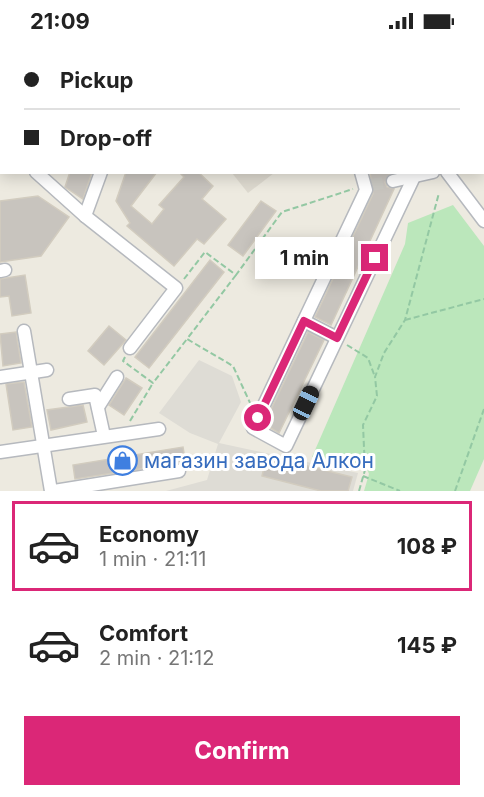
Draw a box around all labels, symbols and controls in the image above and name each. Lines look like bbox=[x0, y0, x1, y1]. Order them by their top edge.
text: 21:09 bbox=[30, 8, 90, 34]
text: Pickup bbox=[60, 67, 134, 93]
text: Drop-off bbox=[60, 125, 152, 151]
callout: 1 min bbox=[255, 237, 354, 279]
route end bbox=[361, 244, 388, 271]
text: 1 min bbox=[280, 246, 329, 270]
car bbox=[290, 383, 322, 423]
route start bbox=[244, 404, 271, 431]
shop icon: магазин завода Алкон bbox=[107, 444, 139, 476]
place label: магазин завода Алкон bbox=[144, 448, 374, 473]
icon: car bbox=[27, 519, 81, 573]
text: Economy bbox=[99, 521, 199, 547]
text: 108 ₽ bbox=[397, 533, 457, 559]
text: 1 min · 21:11 bbox=[99, 547, 206, 571]
icon: car bbox=[27, 618, 81, 672]
text: Comfort bbox=[99, 620, 188, 646]
text: 145 ₽ bbox=[397, 632, 457, 658]
text: 2 min · 21:12 bbox=[99, 646, 214, 670]
button: Confirm bbox=[24, 716, 460, 785]

